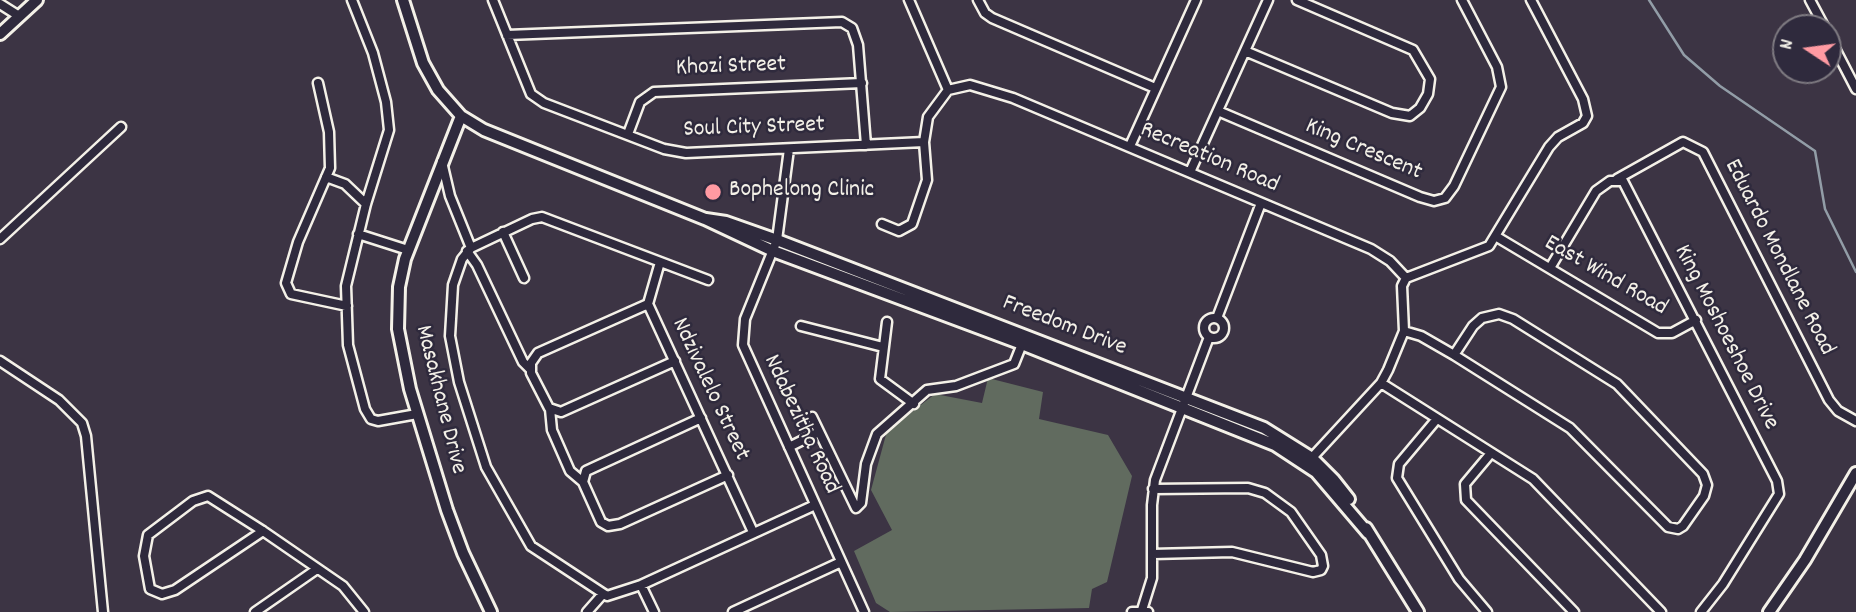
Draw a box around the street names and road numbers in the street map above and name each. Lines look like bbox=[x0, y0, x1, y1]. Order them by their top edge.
street label: Khozi Street bbox=[675, 52, 787, 84]
street label: Soul City Street bbox=[683, 112, 825, 146]
street label: King Crescent bbox=[1300, 113, 1426, 189]
street label: Recreation Road bbox=[1135, 117, 1283, 201]
street label: Eduardo Mondlane Road bbox=[1716, 155, 1840, 361]
street label: East Wind Road bbox=[1538, 230, 1672, 324]
street label: King Moshoeshoe Drive bbox=[1666, 241, 1784, 435]
street label: Freedom Drive bbox=[998, 290, 1130, 364]
street label: Ndzivalelo Street bbox=[663, 314, 755, 466]
street label: Masakhane Drive bbox=[407, 323, 471, 477]
street label: Ndabezitha Road bbox=[755, 351, 845, 499]

